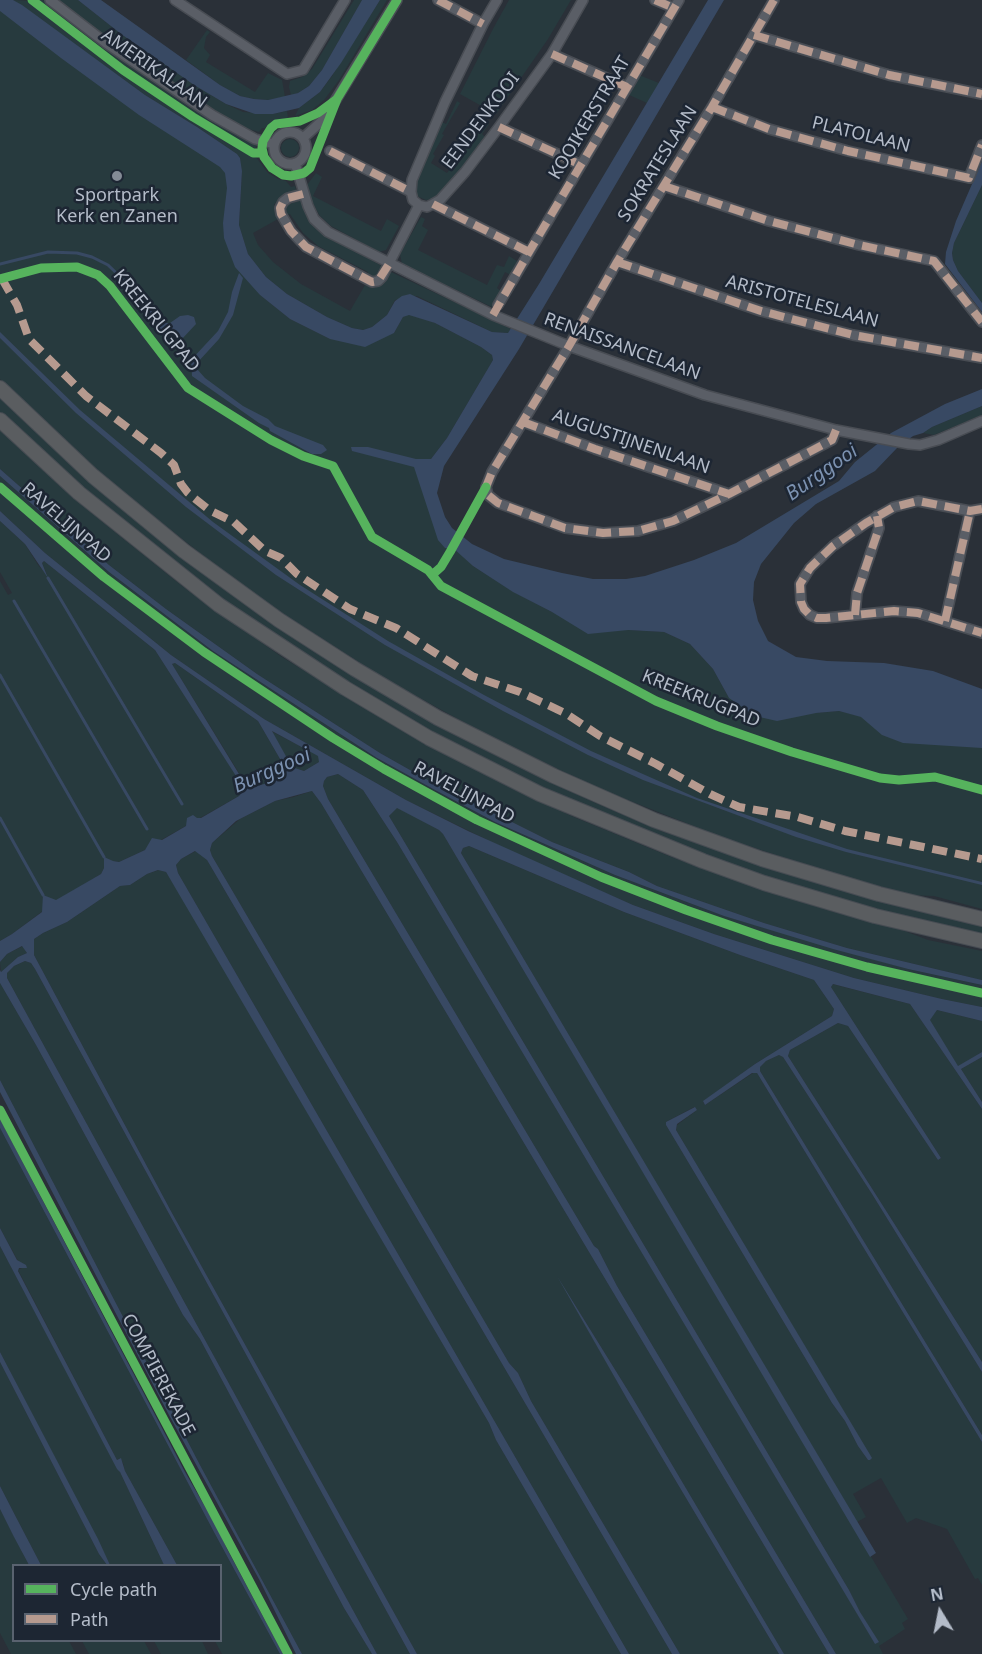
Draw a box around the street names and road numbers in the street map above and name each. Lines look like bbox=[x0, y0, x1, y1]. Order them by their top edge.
street label: AMERIKALAAN bbox=[97, 25, 211, 113]
street label: KOOIKERSTRAAT bbox=[545, 52, 635, 184]
street label: EENDENKOOI bbox=[438, 68, 524, 174]
street label: SOKRATESLAAN bbox=[614, 102, 702, 226]
street label: PLATOLAAN bbox=[810, 112, 912, 158]
street label: KREEKRUGPAD bbox=[108, 265, 204, 377]
street label: ARISTOTELESLAAN bbox=[723, 271, 881, 333]
street label: RENAISSANCELAAN bbox=[541, 309, 703, 385]
street label: AUGUSTIJNENLAAN bbox=[549, 405, 713, 479]
street label: RAVELIJNPAD bbox=[17, 478, 115, 568]
street label: KREEKRUGPAD bbox=[639, 665, 763, 733]
street label: RAVELIJNPAD bbox=[410, 757, 518, 829]
street label: COMPIEREKADE bbox=[117, 1310, 199, 1440]

